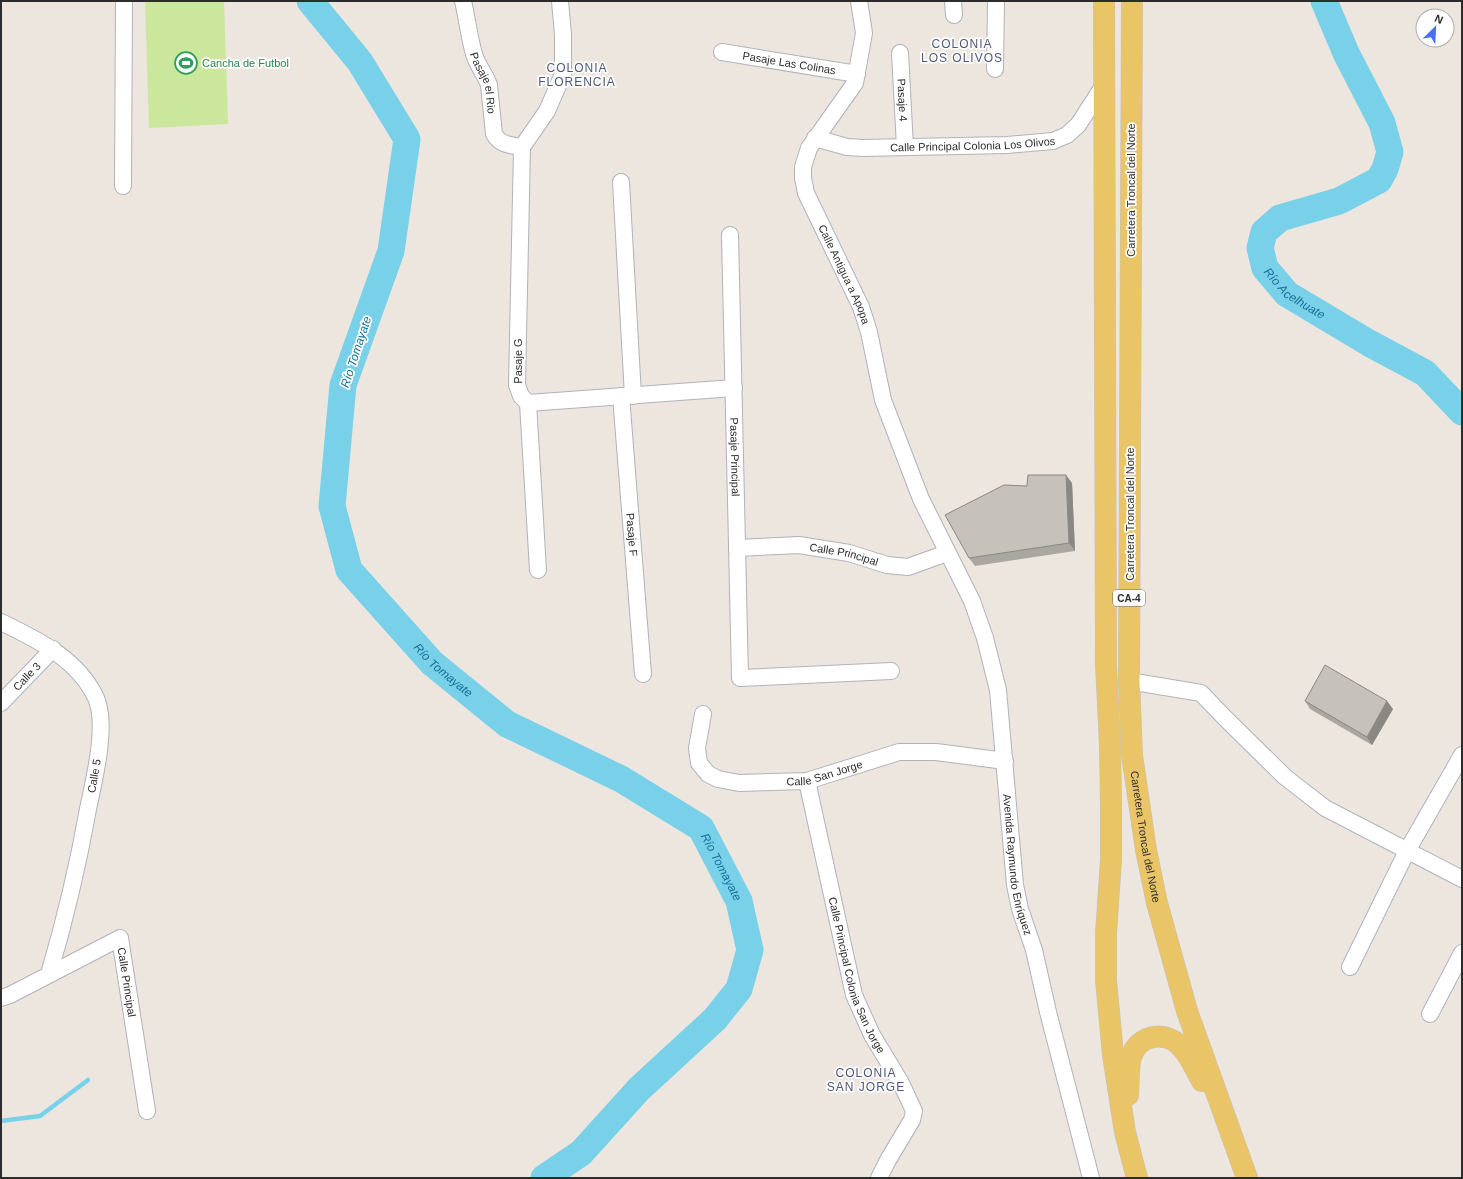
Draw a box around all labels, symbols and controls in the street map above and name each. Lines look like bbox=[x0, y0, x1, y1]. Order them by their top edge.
north arrow bbox=[1415, 8, 1455, 48]
text: N bbox=[1433, 12, 1445, 26]
district label: COLONIA LOS OLIVOS bbox=[921, 37, 1003, 65]
street label: Pasaje Las Colinas bbox=[742, 49, 837, 77]
sports icon: Cancha de Futbol bbox=[173, 50, 199, 76]
street label: Pasaje el Rio bbox=[468, 51, 498, 114]
place label: Cancha de Futbol bbox=[202, 57, 289, 69]
district label: COLONIA FLORENCIA bbox=[538, 61, 616, 89]
street label: Pasaje 4 bbox=[895, 78, 910, 122]
street label: Carretera Troncal del Norte bbox=[1125, 123, 1137, 257]
street label: Calle Principal Colonia Los Olivos bbox=[890, 135, 1056, 153]
street label: Calle Antigua a Apopa bbox=[816, 223, 872, 326]
water label: Río Acelhuate bbox=[1261, 265, 1328, 322]
water label: Río Tomayate bbox=[338, 314, 374, 389]
street label: Pasaje G bbox=[512, 338, 524, 384]
street label: Pasaje Principal bbox=[728, 417, 742, 497]
street label: Carretera Troncal del Norte bbox=[1124, 447, 1136, 581]
street label: Pasaje F bbox=[624, 512, 640, 557]
street label: Calle Principal bbox=[809, 541, 880, 568]
road number: CA-4 bbox=[1113, 590, 1145, 606]
water label: Río Tomayate bbox=[411, 640, 476, 700]
street label: Calle 3 bbox=[10, 660, 43, 693]
street label: Calle 5 bbox=[85, 758, 103, 794]
street label: Calle San Jorge bbox=[786, 758, 864, 788]
street label: Carretera Troncal del Norte bbox=[1128, 770, 1163, 904]
street label: Avenida Raymundo Enríquez bbox=[1001, 793, 1034, 937]
water label: Río Tomayate bbox=[698, 831, 745, 904]
street label: Calle Principal Colonia San Jorge bbox=[827, 896, 888, 1055]
street label: Calle Principal bbox=[116, 946, 138, 1018]
district label: COLONIA SAN JORGE bbox=[827, 1066, 905, 1094]

